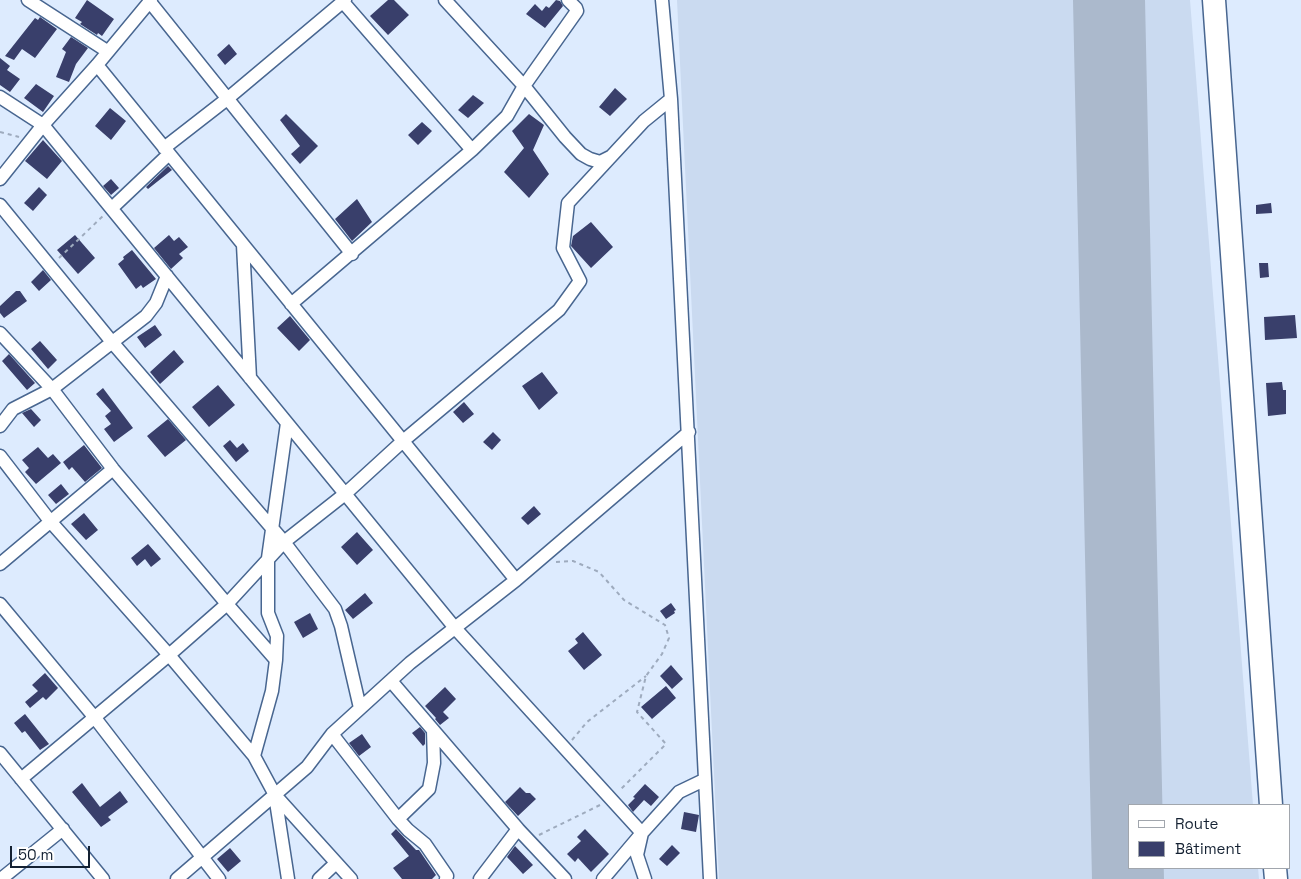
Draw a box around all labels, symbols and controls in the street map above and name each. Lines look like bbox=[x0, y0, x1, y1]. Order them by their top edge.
legend bbox=[1128, 804, 1291, 869]
text: Route bbox=[1175, 814, 1218, 833]
scale bar bbox=[12, 836, 92, 868]
text: Bâtiment bbox=[1175, 839, 1241, 858]
text: 50 m bbox=[18, 845, 53, 864]

